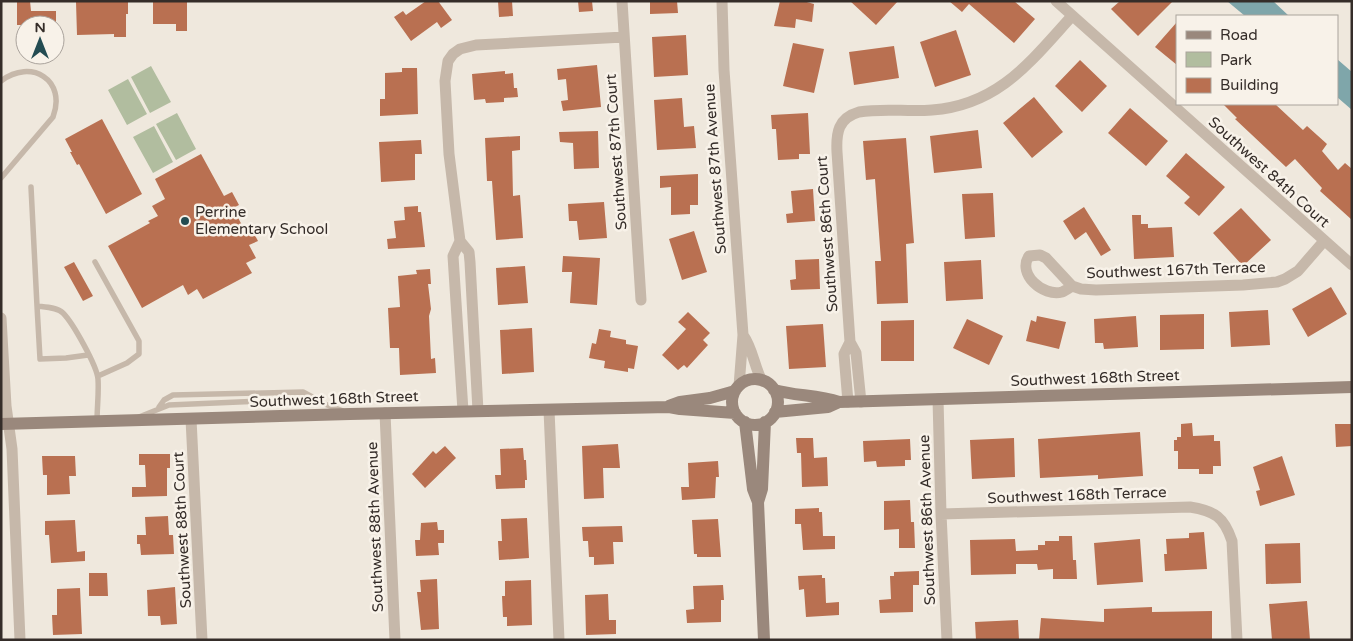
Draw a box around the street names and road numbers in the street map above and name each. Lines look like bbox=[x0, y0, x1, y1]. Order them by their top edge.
street label: Southwest 87th Court bbox=[602, 73, 630, 231]
street label: Southwest 87th Avenue bbox=[700, 83, 730, 255]
street label: Southwest 84th Court bbox=[1205, 113, 1333, 231]
street label: Southwest 86th Court bbox=[813, 155, 841, 313]
street label: Southwest 167th Terrace bbox=[1086, 258, 1266, 282]
street label: Southwest 168th Street bbox=[1010, 366, 1180, 390]
street label: Southwest 168th Street bbox=[249, 387, 419, 411]
street label: Southwest 86th Avenue bbox=[915, 434, 939, 606]
street label: Southwest 88th Avenue bbox=[363, 441, 387, 613]
street label: Southwest 88th Court bbox=[169, 451, 195, 609]
street label: Southwest 168th Terrace bbox=[987, 483, 1167, 507]

